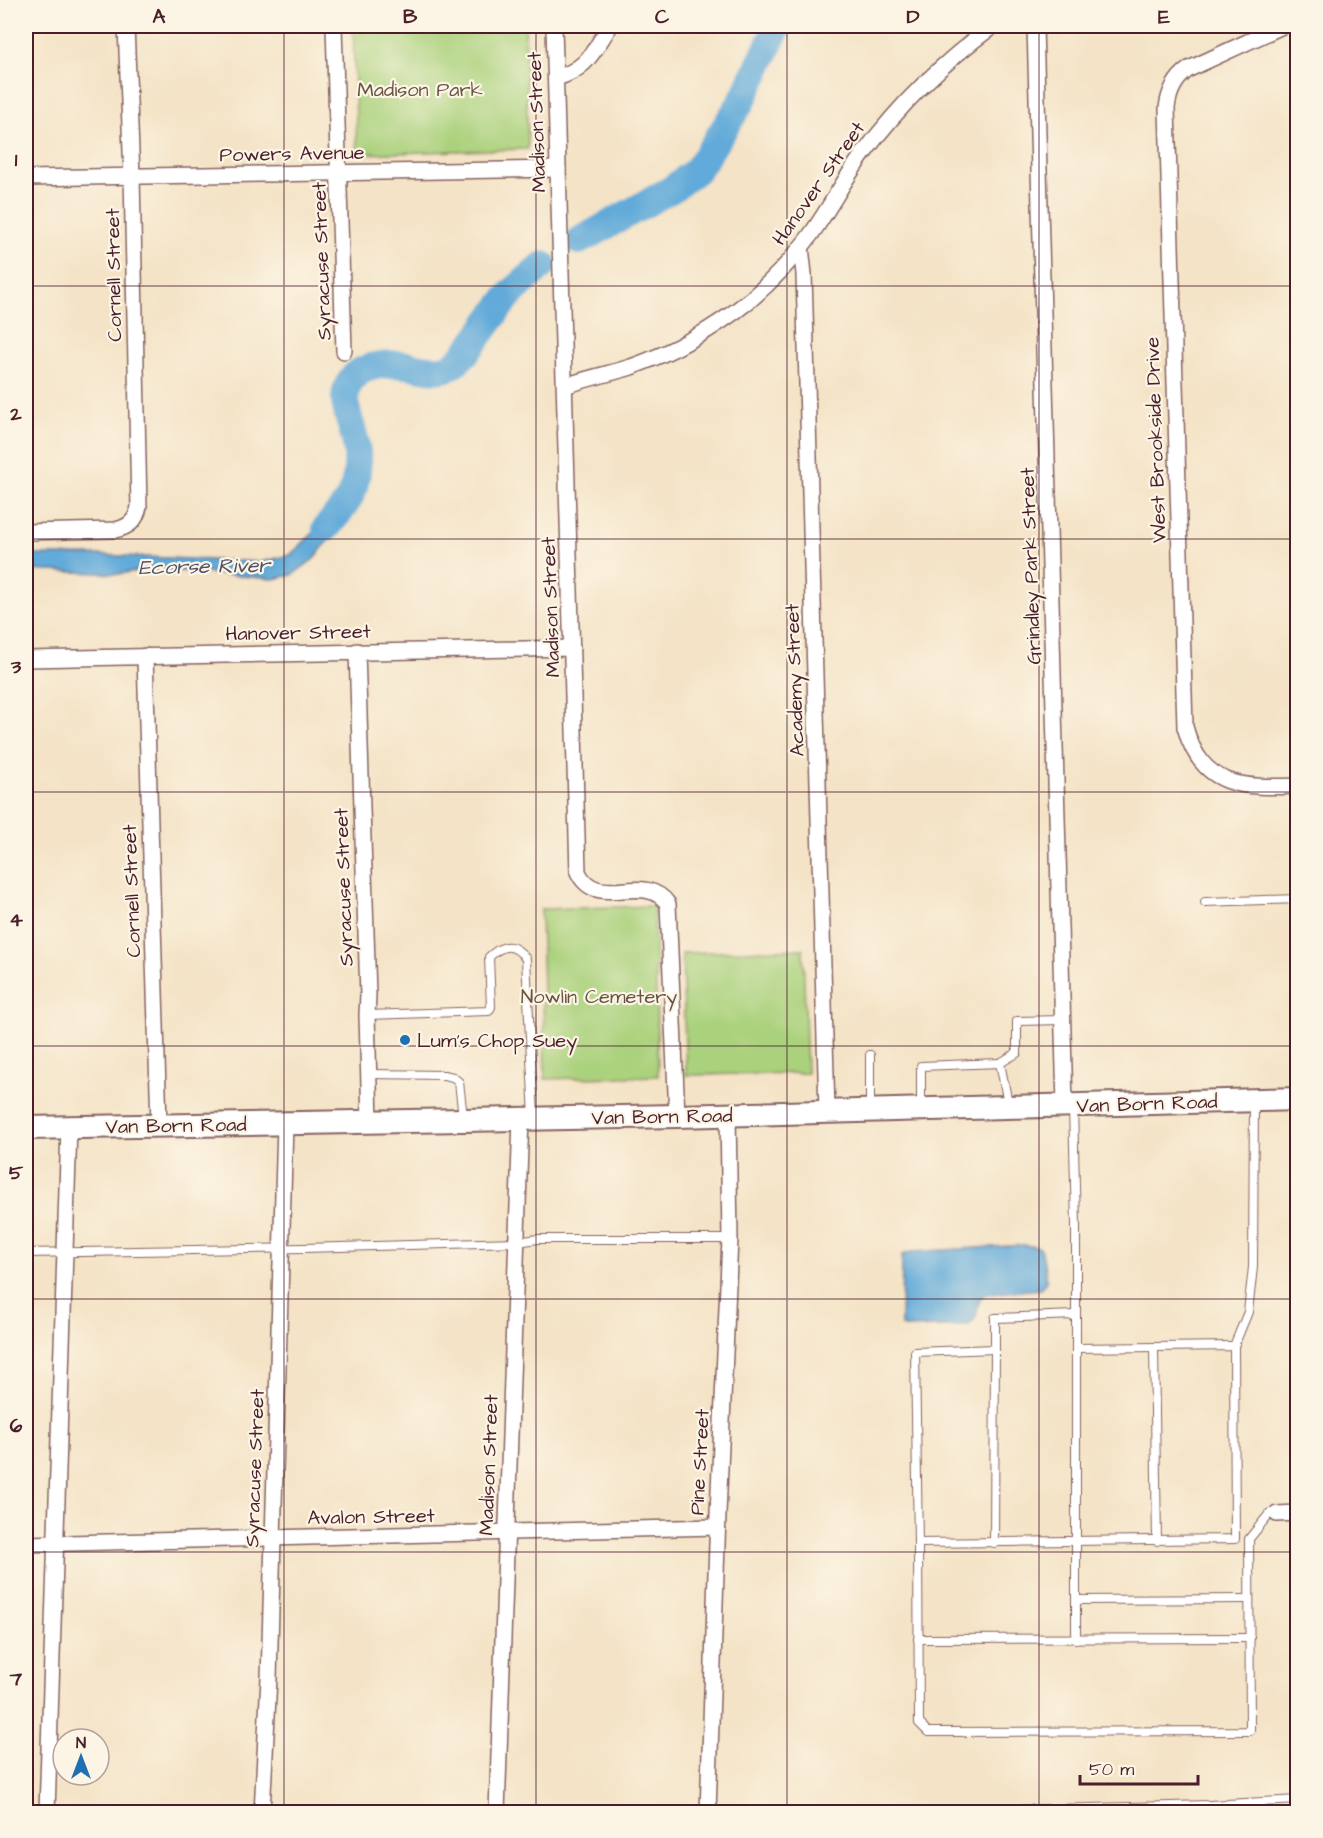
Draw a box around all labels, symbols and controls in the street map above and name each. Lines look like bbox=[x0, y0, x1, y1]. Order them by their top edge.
text: A bbox=[153, 3, 166, 31]
text: B bbox=[403, 3, 418, 31]
text: C bbox=[655, 3, 670, 31]
text: D bbox=[907, 3, 920, 31]
text: E bbox=[1158, 3, 1170, 31]
street label: Madison Street bbox=[521, 51, 553, 193]
park label: Madison Park bbox=[357, 76, 483, 104]
street label: Hanover Street bbox=[766, 116, 872, 251]
street label: Powers Avenue bbox=[219, 139, 365, 169]
text: 1 bbox=[15, 146, 18, 174]
street label: Syracuse Street bbox=[305, 181, 340, 341]
street label: Cornell Street bbox=[99, 208, 129, 342]
street label: West Brookside Drive bbox=[1138, 336, 1174, 543]
text: 2 bbox=[9, 400, 22, 428]
street label: Grindley Park Street bbox=[1014, 467, 1049, 665]
street label: Madison Street bbox=[535, 536, 567, 678]
water label: Ecorse River bbox=[138, 551, 272, 582]
street label: Academy Street bbox=[778, 603, 813, 757]
street label: Hanover Street bbox=[225, 618, 371, 648]
text: 3 bbox=[10, 653, 22, 681]
street label: Syracuse Street bbox=[327, 807, 362, 967]
street label: Cornell Street bbox=[116, 824, 148, 958]
text: 4 bbox=[9, 906, 23, 934]
park label: Nowlin Cemetery bbox=[521, 983, 677, 1012]
place label: Lum's Chop Suey bbox=[417, 1027, 577, 1056]
marker: Lum's Chop Suey bbox=[398, 1033, 412, 1047]
street label: Van Born Road bbox=[1076, 1088, 1218, 1120]
street label: Van Born Road bbox=[591, 1102, 733, 1132]
street label: Van Born Road bbox=[105, 1111, 247, 1141]
text: 5 bbox=[9, 1159, 24, 1187]
street label: Syracuse Street bbox=[238, 1388, 273, 1548]
street label: Madison Street bbox=[473, 1394, 505, 1536]
street label: Pine Street bbox=[683, 1408, 717, 1516]
text: 6 bbox=[10, 1412, 23, 1440]
street label: Avalon Street bbox=[307, 1502, 435, 1532]
text: 7 bbox=[9, 1665, 23, 1693]
north arrow bbox=[51, 1727, 111, 1787]
text: N bbox=[76, 1732, 86, 1754]
scale bar bbox=[1080, 1748, 1198, 1786]
text: 50 m bbox=[1089, 1757, 1134, 1782]

